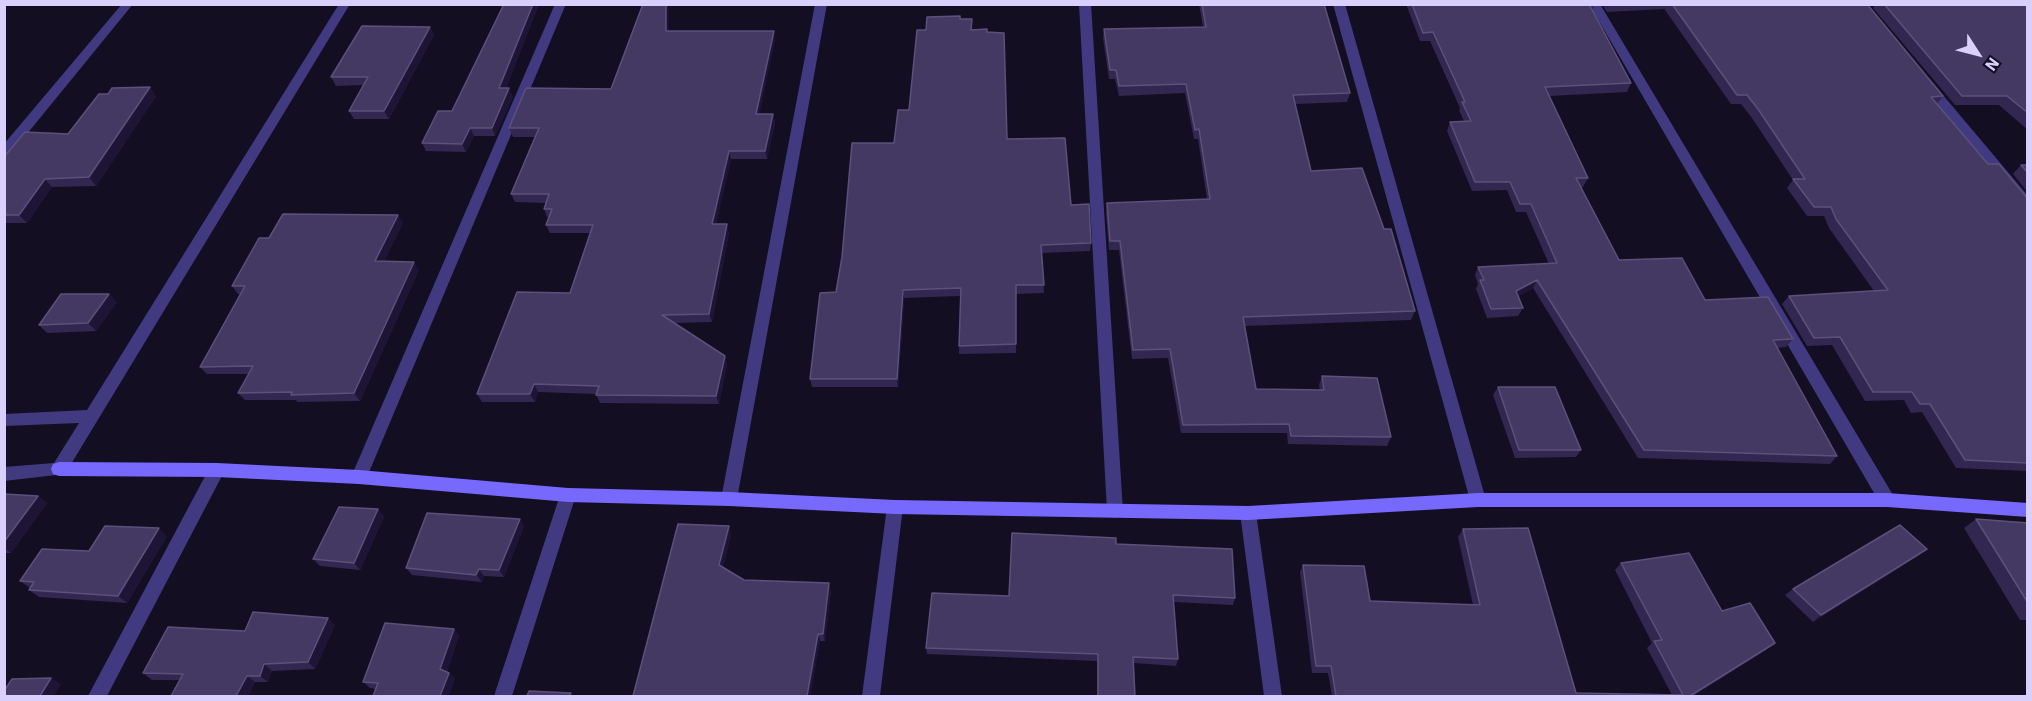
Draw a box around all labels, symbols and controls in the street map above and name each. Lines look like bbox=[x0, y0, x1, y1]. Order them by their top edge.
north arrow bbox=[1948, 24, 2008, 84]
text: N bbox=[1981, 54, 2004, 75]

